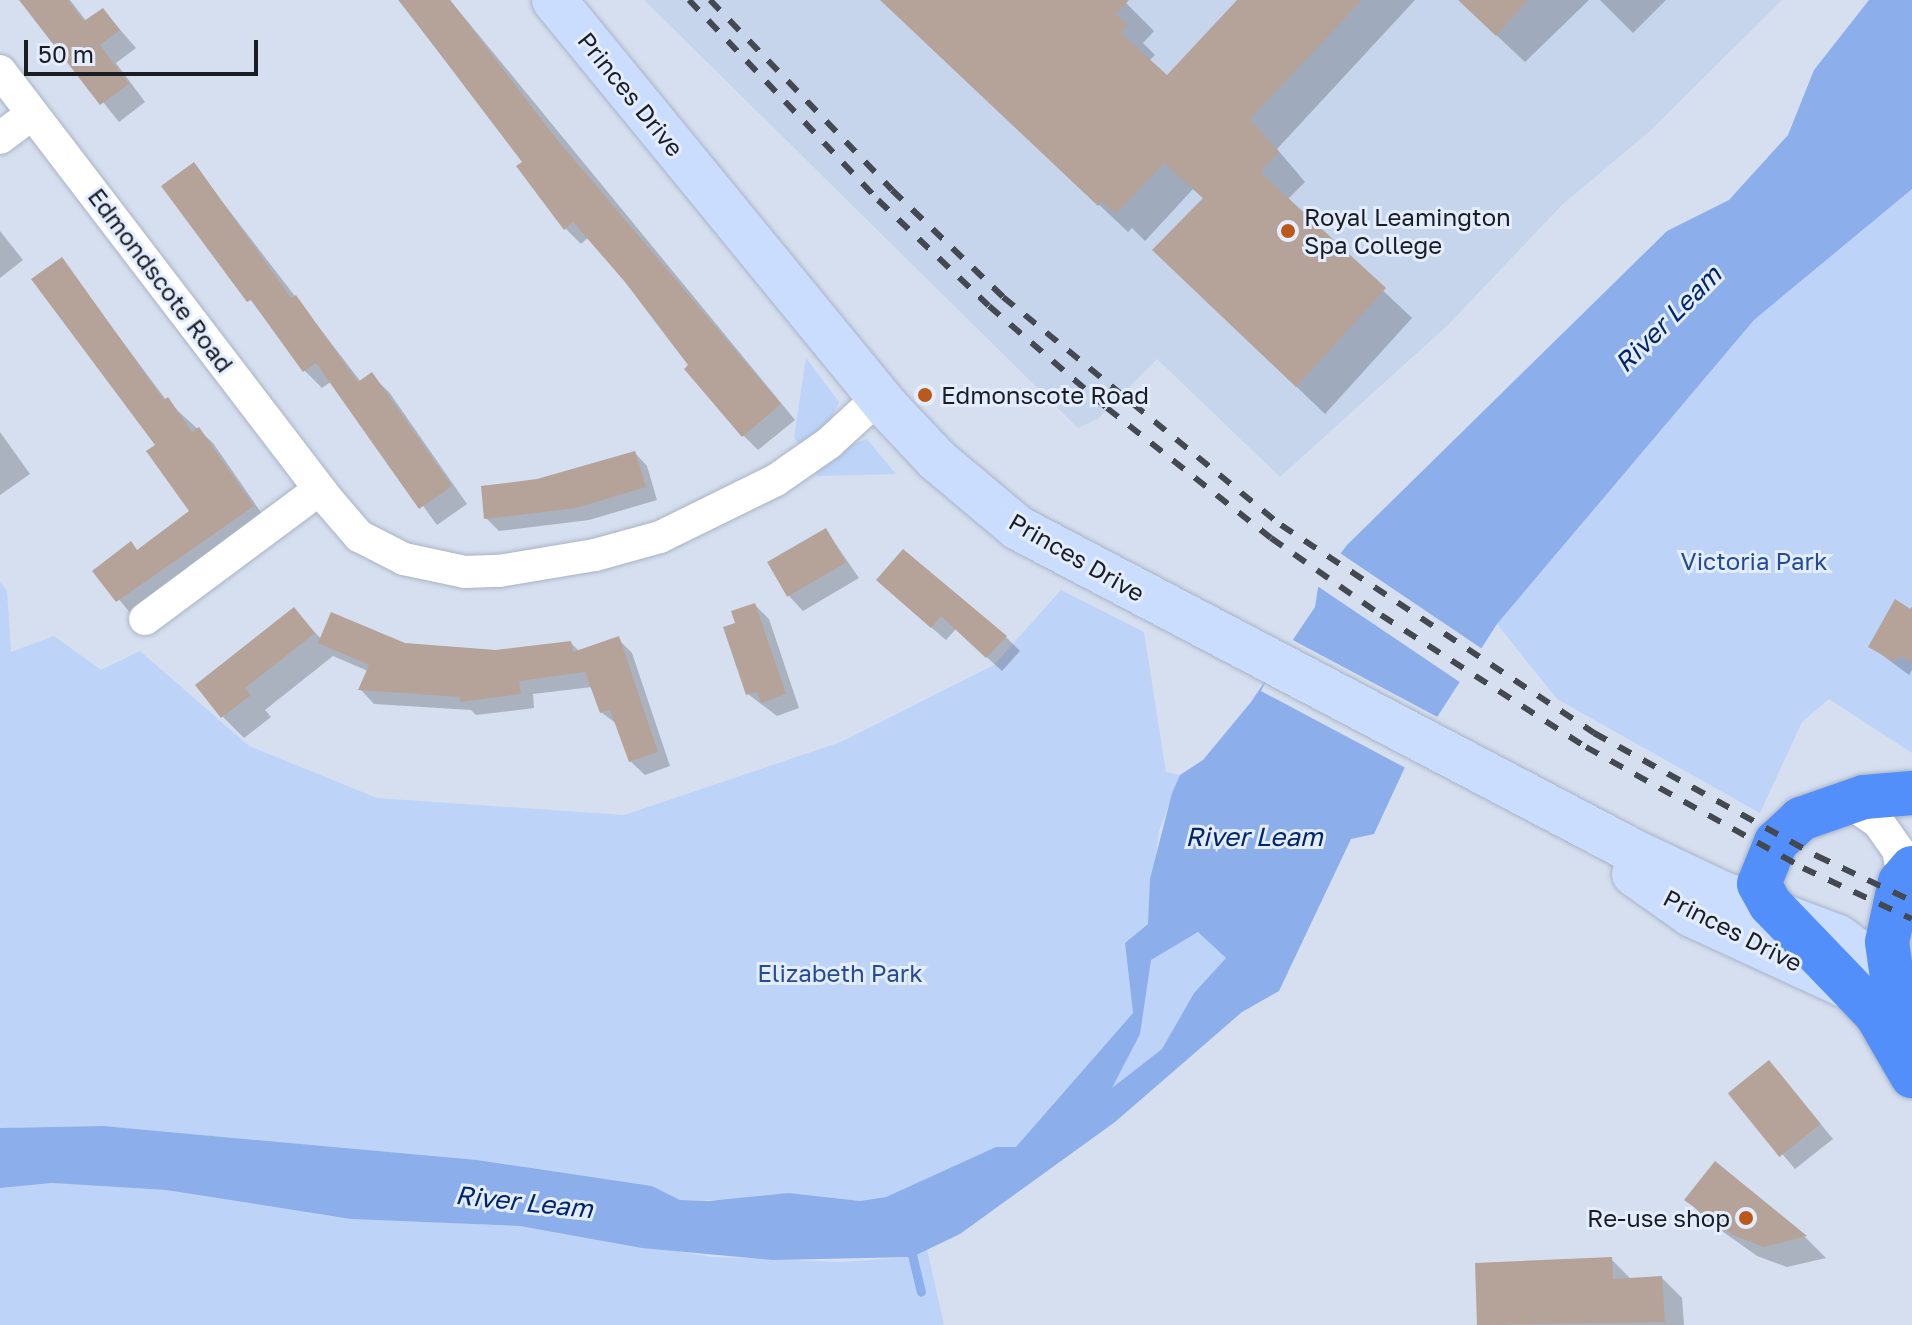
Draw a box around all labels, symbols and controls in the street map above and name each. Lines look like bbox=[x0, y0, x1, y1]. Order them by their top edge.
scale bar bbox=[28, 24, 262, 74]
street label: Princes Drive bbox=[572, 26, 690, 162]
text: 50 m bbox=[38, 39, 94, 68]
street label: Edmondscote Road bbox=[82, 182, 240, 378]
place label: Royal Leamington Spa College bbox=[1304, 203, 1511, 259]
marker: Royal Leamington Spa College bbox=[1279, 222, 1297, 240]
water label: River Leam bbox=[1608, 259, 1728, 379]
place label: Edmonscote Road bbox=[941, 381, 1149, 409]
marker: Edmonscote Road bbox=[916, 386, 934, 404]
street label: Princes Drive bbox=[1004, 507, 1150, 607]
park label: Victoria Park bbox=[1681, 547, 1827, 575]
water label: River Leam bbox=[1185, 821, 1323, 853]
street label: Princes Drive bbox=[1659, 883, 1807, 977]
park label: Elizabeth Park bbox=[757, 959, 923, 987]
water label: River Leam bbox=[454, 1179, 594, 1225]
place label: Re-use shop bbox=[1587, 1204, 1730, 1232]
marker: Re-use shop bbox=[1737, 1209, 1755, 1227]

